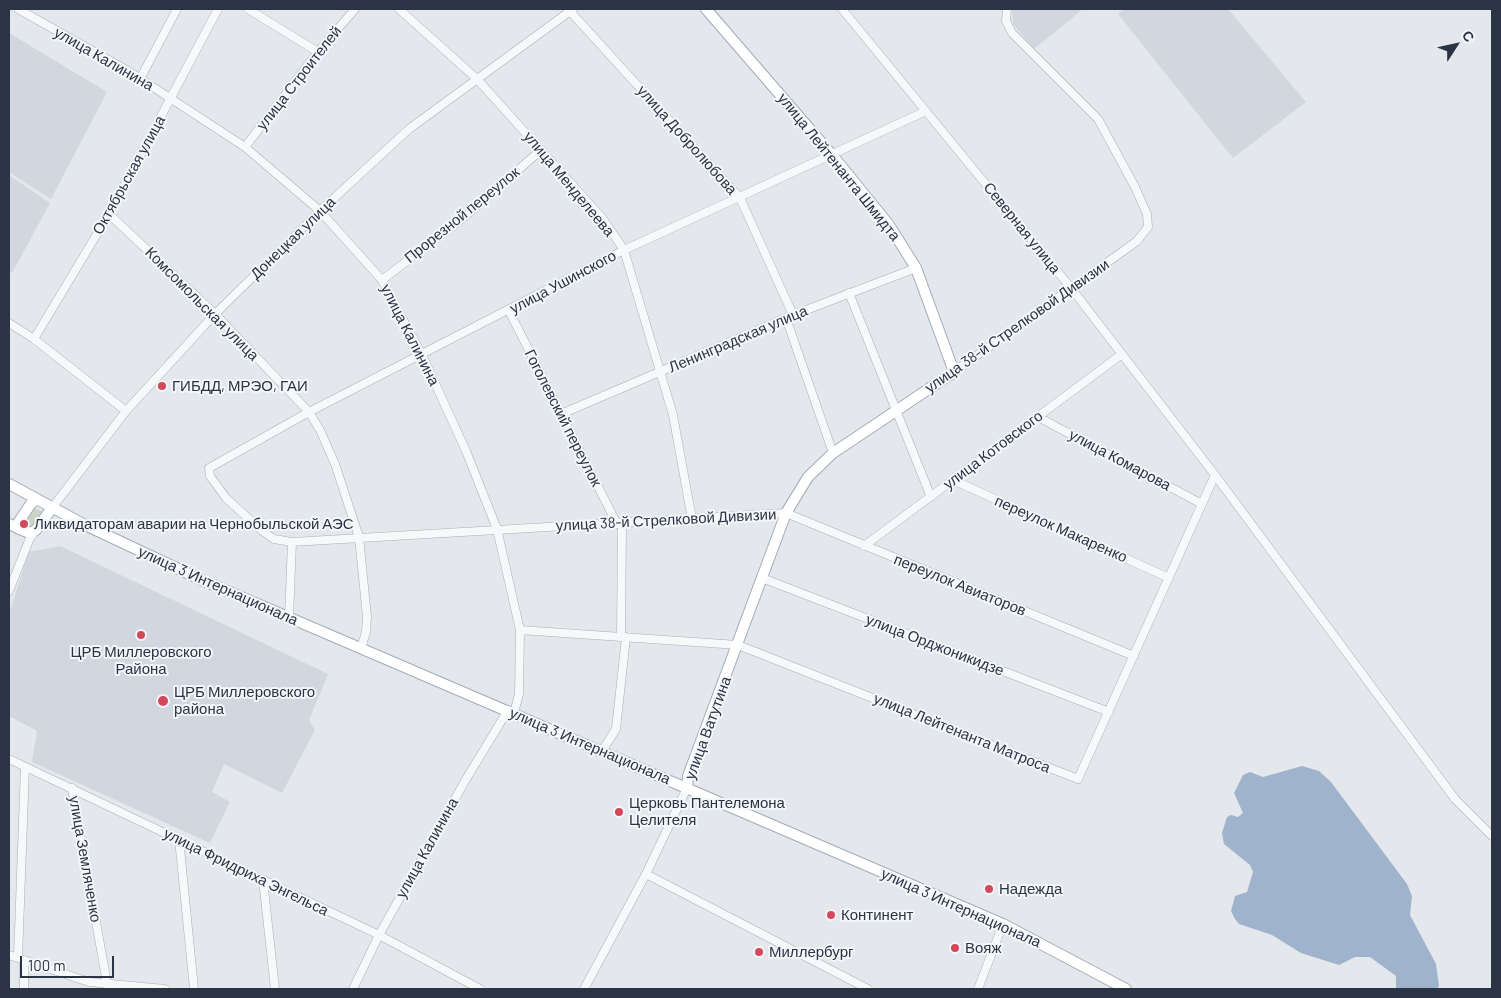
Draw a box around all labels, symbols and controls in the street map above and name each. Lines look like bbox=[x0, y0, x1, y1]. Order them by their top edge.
north arrow bbox=[1431, 20, 1481, 70]
street label: улица Строителей bbox=[253, 22, 345, 134]
street label: улица Калинина bbox=[51, 23, 157, 95]
text: С bbox=[1459, 27, 1479, 45]
street label: улица Добролюбова bbox=[633, 82, 741, 198]
street label: улица Лейтенанта Шмидта bbox=[774, 89, 904, 245]
street label: Октябрьская улица bbox=[89, 112, 169, 238]
street label: улица Менделеева bbox=[520, 128, 618, 240]
street label: Прорезной переулок bbox=[401, 163, 523, 267]
street label: Северная улица bbox=[980, 179, 1064, 277]
street label: Донецкая улица bbox=[247, 193, 339, 283]
street label: Комсомольская улица bbox=[141, 243, 263, 365]
street label: улица Ушинского bbox=[507, 246, 619, 318]
street label: улица 38-й Стрелковой Дивизии bbox=[921, 255, 1113, 397]
street label: улица Калинина bbox=[377, 281, 443, 389]
street label: Ленинградская улица bbox=[666, 302, 810, 376]
street label: Гоголевский переулок bbox=[521, 347, 605, 489]
place label: ГИБДД, МРЭО, ГАИ bbox=[172, 377, 308, 395]
marker: ГИБДД, МРЭО, ГАИ bbox=[156, 380, 168, 392]
street label: улица Котовского bbox=[940, 407, 1046, 493]
street label: улица Комарова bbox=[1066, 426, 1174, 494]
street label: переулок Макаренко bbox=[992, 492, 1130, 566]
street label: улица 38-й Стрелковой Дивизии bbox=[555, 505, 777, 535]
place label: Ликвидаторам аварии на Чернобыльской АЭС bbox=[34, 515, 354, 533]
marker: Ликвидаторам аварии на Чернобыльской АЭС bbox=[18, 518, 30, 530]
street label: улица 3 Интернационала bbox=[135, 543, 301, 629]
street label: переулок Авиаторов bbox=[891, 550, 1029, 620]
street label: улица Орджоникидзе bbox=[863, 610, 1007, 680]
marker: ЦРБ Миллеровского Района bbox=[135, 629, 147, 641]
place label: ЦРБ Миллеровского Района bbox=[70, 643, 212, 678]
street label: улица Ватутина bbox=[681, 674, 735, 782]
place label: ЦРБ Миллеровского района bbox=[174, 683, 315, 718]
street label: улица Лейтенанта Матроса bbox=[871, 689, 1053, 777]
marker: ЦРБ Миллеровского района bbox=[156, 694, 170, 708]
street label: улица 3 Интернационала bbox=[507, 704, 673, 788]
street label: улица Земляченко bbox=[65, 794, 105, 924]
place label: Церковь Пантелемона Целителя bbox=[629, 794, 785, 829]
street label: улица Калинина bbox=[392, 795, 462, 901]
marker: Церковь Пантелемона Целителя bbox=[613, 806, 625, 818]
street label: улица Фридриха Энгельса bbox=[161, 824, 331, 920]
street label: улица 3 Интернационала bbox=[878, 865, 1044, 951]
place label: Надежда bbox=[999, 880, 1062, 898]
marker: Надежда bbox=[983, 883, 995, 895]
place label: Континент bbox=[841, 906, 913, 924]
marker: Континент bbox=[825, 909, 837, 921]
place label: Вояж bbox=[965, 939, 1002, 957]
marker: Вояж bbox=[949, 942, 961, 954]
place label: Миллербург bbox=[769, 943, 853, 961]
scale bar bbox=[22, 946, 116, 978]
marker: Миллербург bbox=[753, 946, 765, 958]
text: 100 m bbox=[28, 956, 66, 974]

